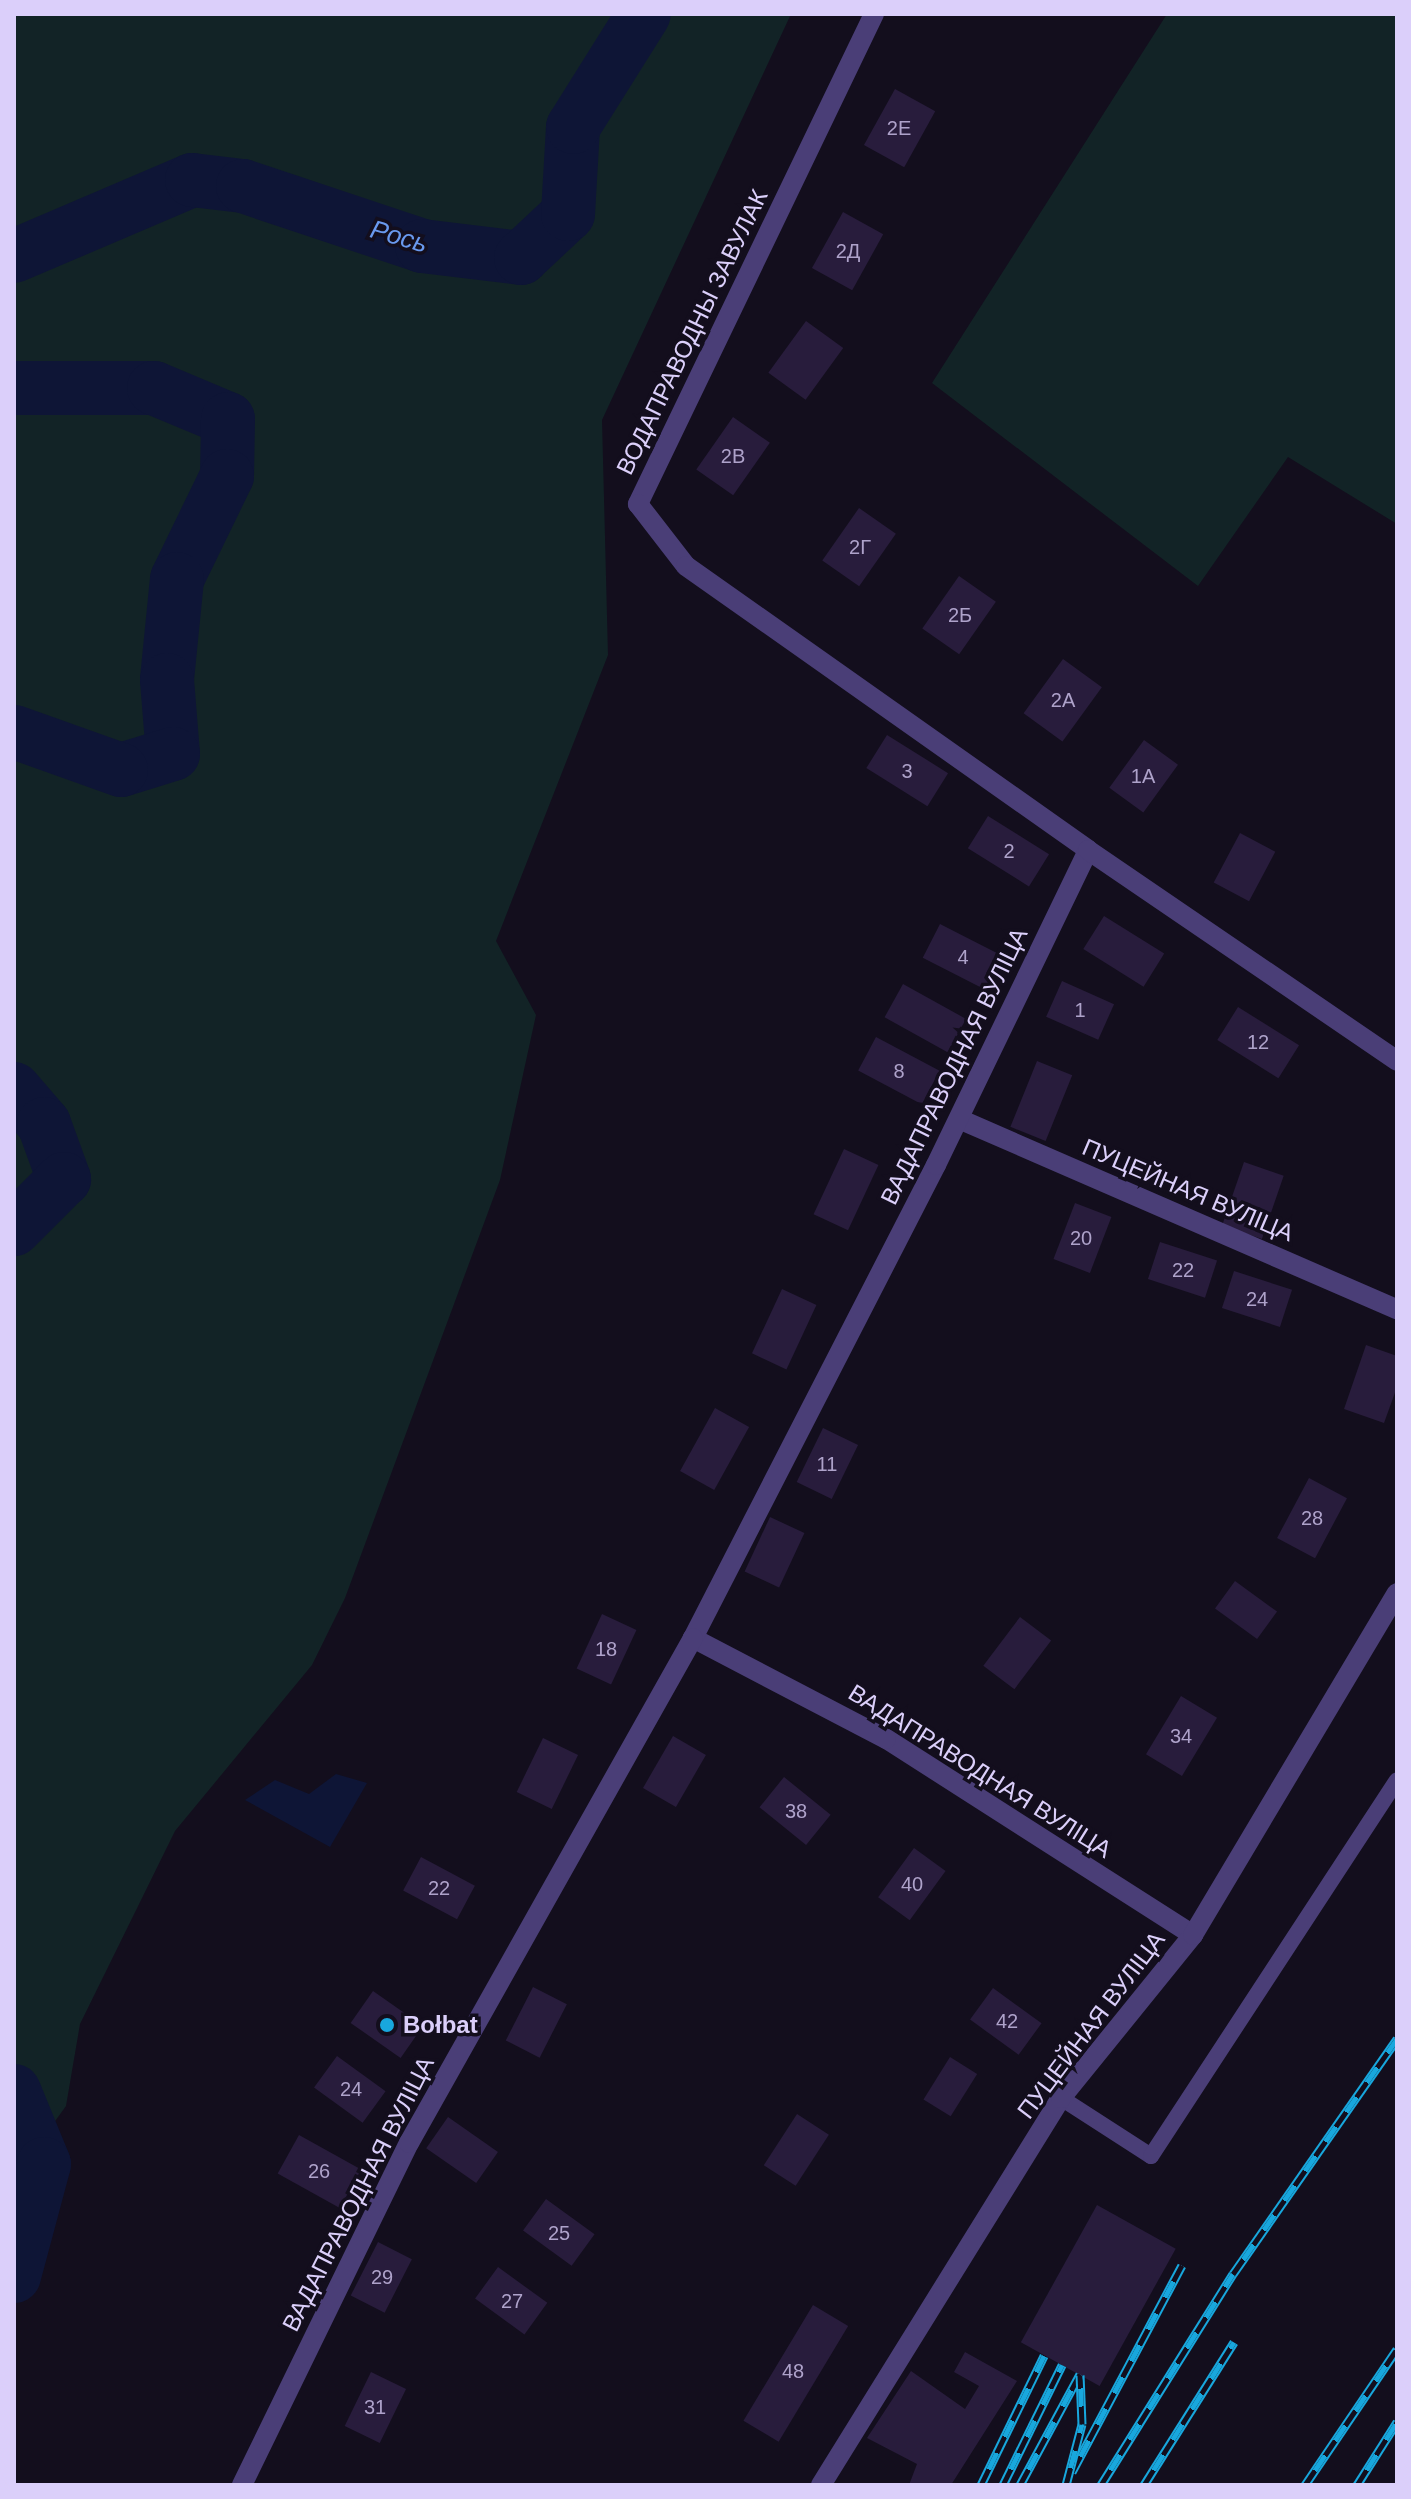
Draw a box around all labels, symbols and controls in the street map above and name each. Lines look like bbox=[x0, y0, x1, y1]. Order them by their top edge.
house number: 2Е bbox=[887, 116, 911, 140]
street label: ВОДАПРАВОДНЫ ЗАВУЛАК bbox=[610, 185, 774, 479]
water label: Рось bbox=[367, 214, 431, 260]
house number: 2Д bbox=[836, 239, 860, 263]
house number: 2В bbox=[721, 444, 745, 468]
house number: 2Г bbox=[849, 535, 871, 559]
house number: 2Б bbox=[948, 603, 972, 627]
house number: 2А bbox=[1051, 688, 1075, 712]
house number: 3 bbox=[901, 759, 913, 783]
house number: 1А bbox=[1131, 764, 1155, 788]
house number: 2 bbox=[1003, 839, 1015, 863]
street label: ВАДАПРАВОДНАЯ ВУЛІЦА bbox=[874, 923, 1034, 1209]
house number: 4 bbox=[957, 945, 969, 969]
house number: 1 bbox=[1074, 998, 1086, 1022]
house number: 12 bbox=[1247, 1030, 1269, 1054]
house number: 8 bbox=[893, 1059, 905, 1083]
street label: ПУЦЕЙНАЯ ВУЛІЦА bbox=[1078, 1132, 1298, 1248]
house number: 20 bbox=[1070, 1226, 1092, 1250]
house number: 22 bbox=[1172, 1258, 1194, 1282]
house number: 24 bbox=[1246, 1287, 1268, 1311]
house number: 11 bbox=[817, 1452, 837, 1476]
house number: 28 bbox=[1301, 1506, 1323, 1530]
house number: 18 bbox=[595, 1637, 617, 1661]
street label: ВАДАПРАВОДНАЯ ВУЛІЦА bbox=[843, 1678, 1117, 1864]
house number: 34 bbox=[1170, 1724, 1192, 1748]
house number: 38 bbox=[785, 1799, 807, 1823]
house number: 40 bbox=[901, 1872, 923, 1896]
house number: 22 bbox=[428, 1876, 450, 1900]
street label: ПУЦЕЙНАЯ ВУЛІЦА bbox=[1011, 1926, 1171, 2124]
house number: 42 bbox=[996, 2009, 1018, 2033]
place label: Bołbat bbox=[403, 2011, 478, 2039]
marker: Bołbat bbox=[378, 2016, 396, 2034]
street label: ВАДАПРАВОДНАЯ ВУЛІЦА bbox=[276, 2052, 440, 2336]
house number: 24 bbox=[340, 2077, 362, 2101]
house number: 26 bbox=[308, 2159, 330, 2183]
house number: 25 bbox=[548, 2221, 570, 2245]
house number: 29 bbox=[371, 2265, 393, 2289]
house number: 27 bbox=[501, 2289, 523, 2313]
house number: 48 bbox=[782, 2359, 804, 2383]
house number: 31 bbox=[364, 2395, 386, 2419]

